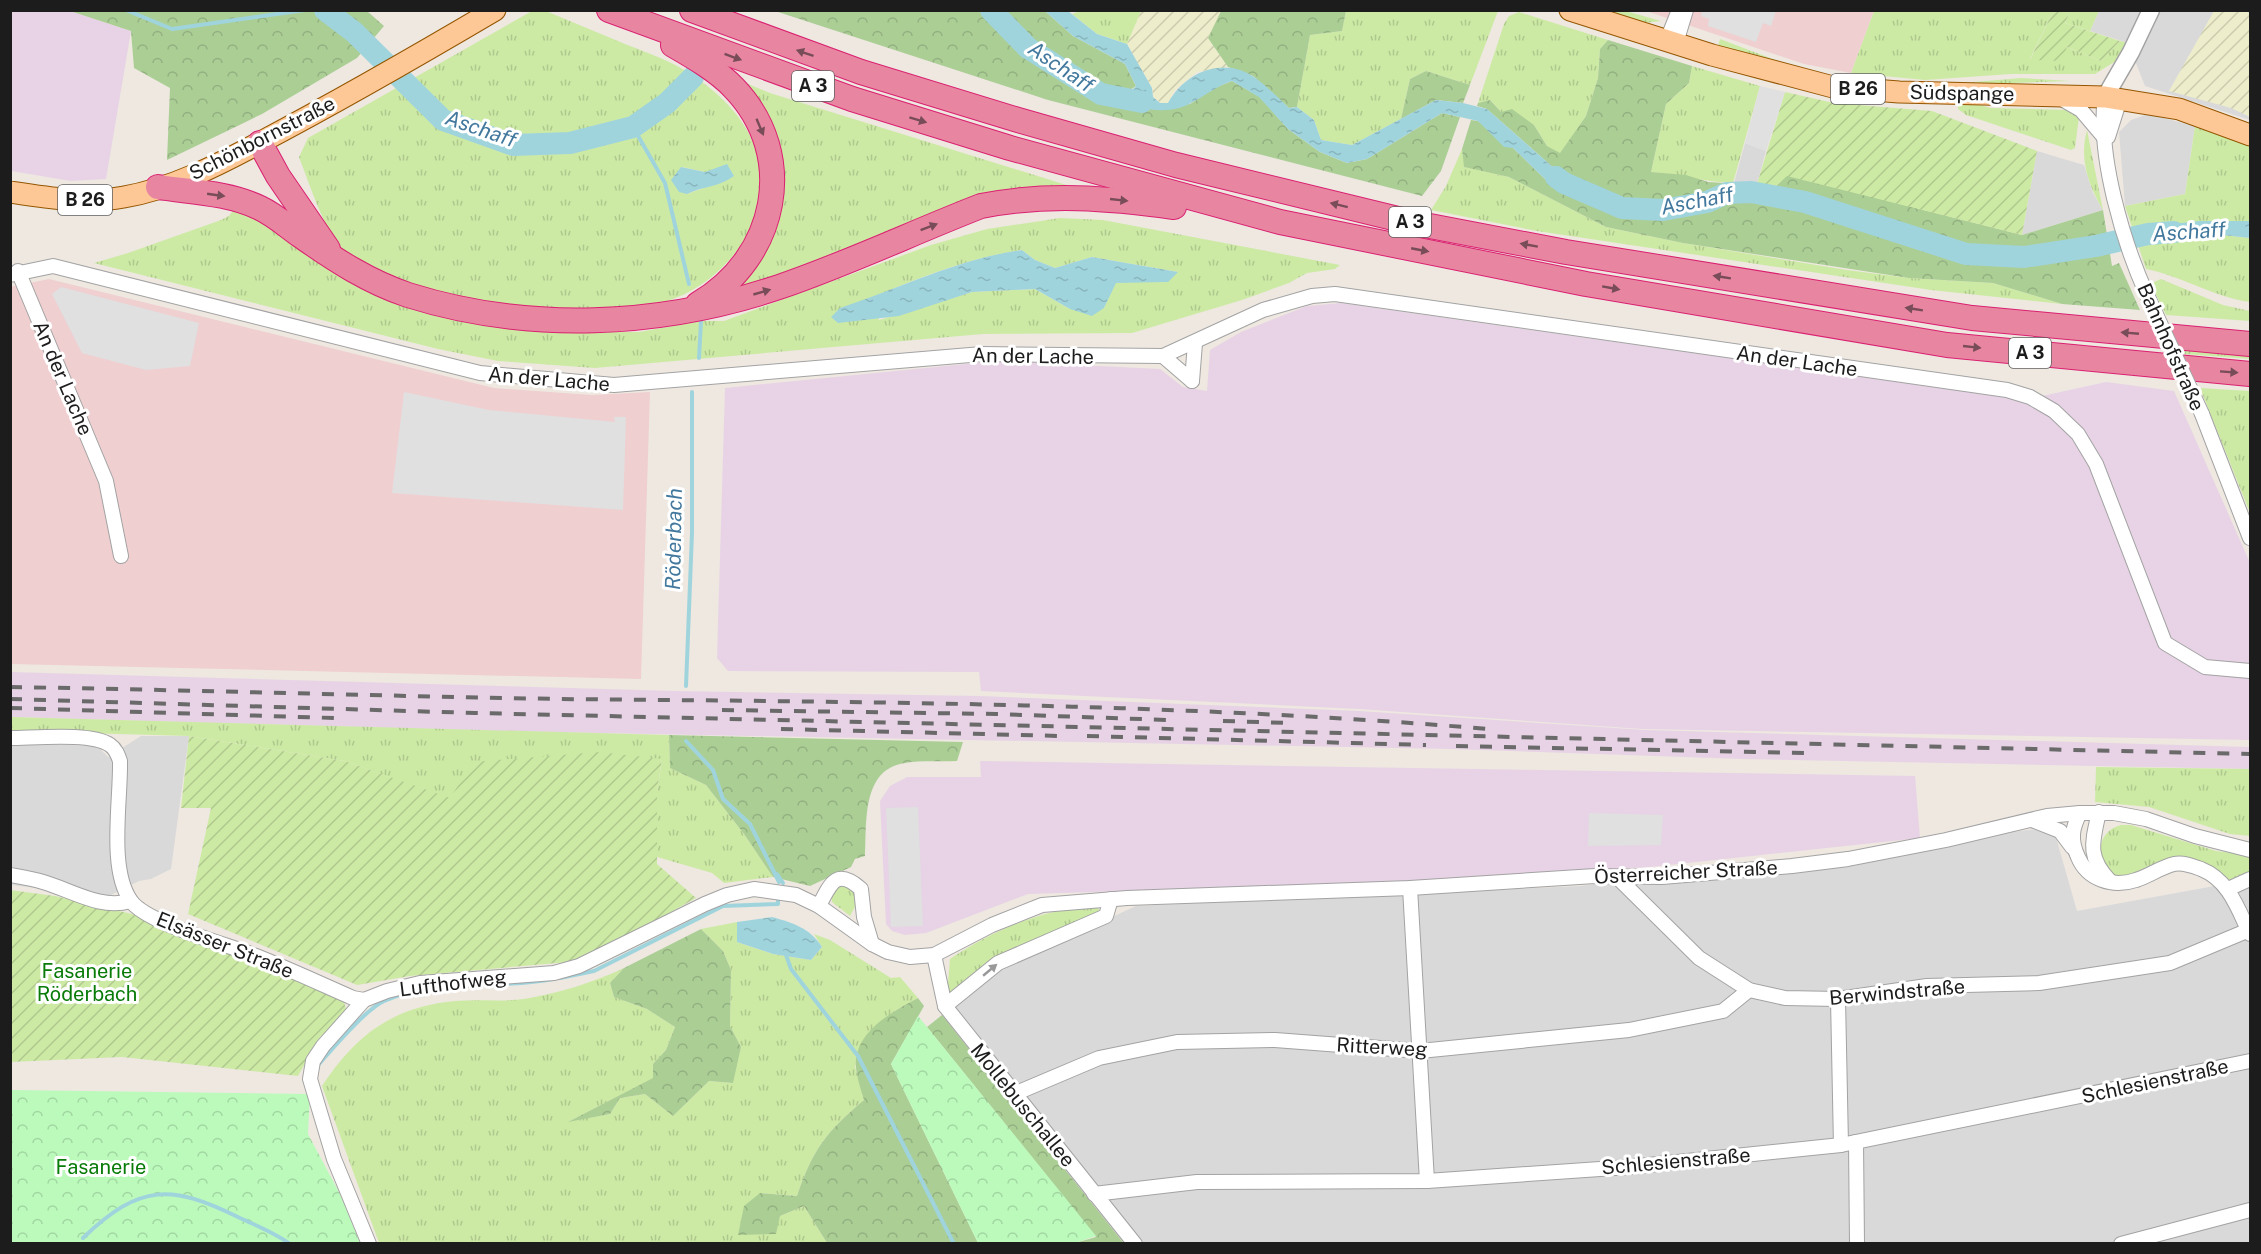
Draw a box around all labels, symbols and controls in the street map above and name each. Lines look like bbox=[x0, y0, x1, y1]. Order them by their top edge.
water label: Aschaff bbox=[1024, 36, 1099, 98]
one-way arrow bbox=[796, 48, 814, 58]
one-way arrow bbox=[724, 52, 742, 62]
road number: A 3 bbox=[792, 71, 834, 101]
road number: B 26 bbox=[1831, 74, 1885, 104]
street label: Südspange bbox=[1909, 80, 2015, 106]
street label: Schönbornstraße bbox=[185, 91, 339, 185]
water label: Aschaff bbox=[442, 105, 521, 153]
one-way arrow bbox=[909, 116, 927, 125]
one-way arrow bbox=[756, 119, 765, 136]
water label: Aschaff bbox=[1659, 181, 1736, 220]
road number: B 26 bbox=[58, 185, 112, 215]
one-way arrow bbox=[207, 191, 226, 200]
one-way arrow bbox=[1110, 195, 1129, 205]
one-way arrow bbox=[1330, 199, 1348, 209]
road number: A 3 bbox=[1389, 207, 1431, 237]
water label: Aschaff bbox=[2152, 216, 2227, 247]
one-way arrow bbox=[920, 221, 938, 231]
one-way arrow bbox=[1520, 241, 1539, 250]
one-way arrow bbox=[1411, 246, 1430, 255]
one-way arrow bbox=[1712, 273, 1731, 282]
street label: Bahnhofstraße bbox=[2132, 279, 2210, 415]
one-way arrow bbox=[1602, 284, 1621, 293]
one-way arrow bbox=[753, 286, 771, 296]
one-way arrow bbox=[1905, 304, 1924, 313]
street label: An der Lache bbox=[28, 317, 98, 439]
one-way arrow bbox=[2120, 328, 2139, 338]
road number: A 3 bbox=[2009, 338, 2051, 368]
street label: An der Lache bbox=[1735, 341, 1859, 381]
one-way arrow bbox=[1963, 342, 1982, 352]
street label: An der Lache bbox=[972, 343, 1094, 369]
street label: An der Lache bbox=[487, 362, 611, 396]
one-way arrow bbox=[2219, 367, 2238, 377]
water label: Röderbach bbox=[660, 488, 687, 590]
street label: Österreicher Straße bbox=[1594, 854, 1778, 889]
street label: Elsässer Straße bbox=[153, 907, 297, 983]
park label: Fasanerie Röderbach bbox=[37, 959, 137, 1006]
one-way arrow bbox=[982, 963, 998, 976]
street label: Lufthofweg bbox=[398, 965, 508, 1001]
street label: Berwindstraße bbox=[1828, 974, 1966, 1010]
street label: Ritterweg bbox=[1336, 1033, 1428, 1061]
street label: Mollebuschallee bbox=[966, 1038, 1080, 1172]
street label: Schlesienstraße bbox=[2079, 1054, 2231, 1108]
street label: Schlesienstraße bbox=[1600, 1143, 1752, 1179]
park label: Fasanerie bbox=[56, 1155, 146, 1179]

